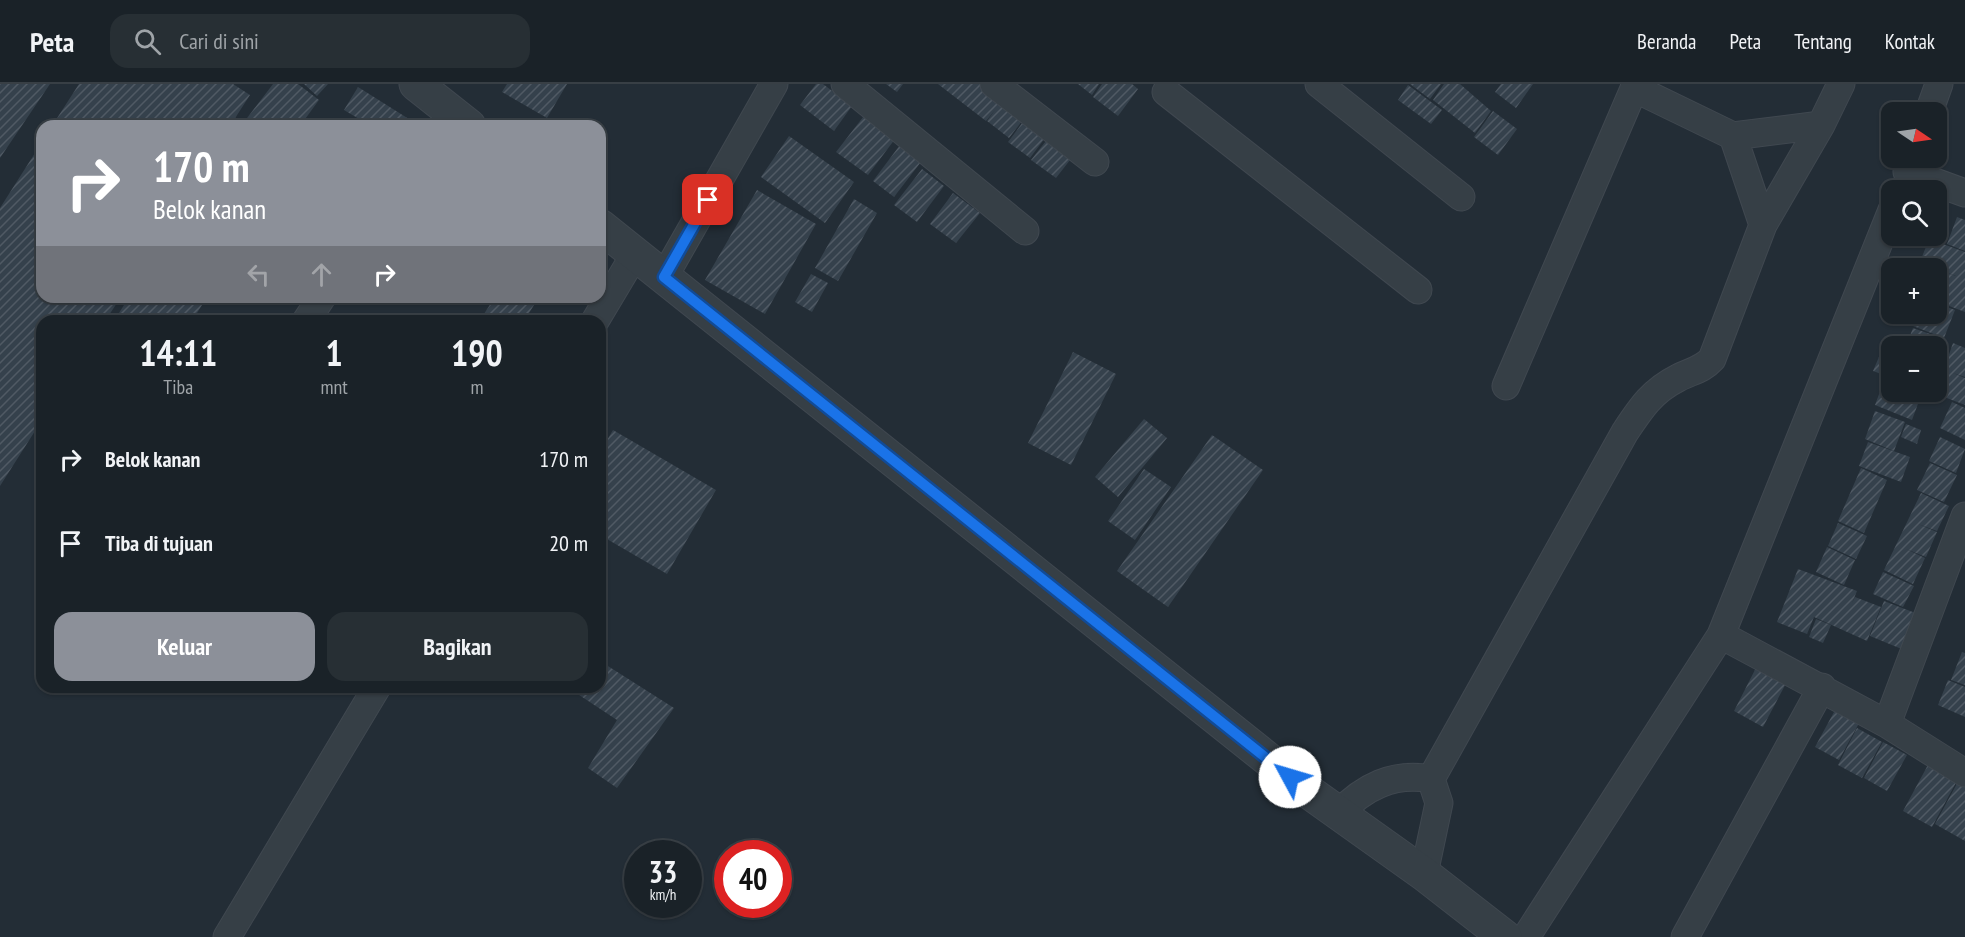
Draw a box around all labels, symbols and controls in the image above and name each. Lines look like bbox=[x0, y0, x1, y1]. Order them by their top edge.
search box bbox=[110, 14, 530, 68]
text: Peta bbox=[30, 23, 74, 60]
icon: search bbox=[131, 25, 164, 58]
text: Cari di sini bbox=[179, 27, 259, 55]
text: Beranda bbox=[1637, 28, 1697, 55]
text: Peta bbox=[1730, 28, 1761, 55]
text: Tentang bbox=[1794, 28, 1852, 55]
text: Kontak bbox=[1885, 28, 1935, 55]
north arrow bbox=[1881, 102, 1947, 168]
map controls bbox=[1881, 102, 1947, 402]
text: 170 m bbox=[153, 139, 250, 194]
icon: right bbox=[54, 144, 132, 222]
pin bbox=[682, 174, 733, 225]
button: search bbox=[1881, 180, 1947, 246]
icon: arrive bbox=[691, 183, 724, 216]
text: Belok kanan bbox=[153, 192, 266, 226]
icon: left bbox=[242, 258, 275, 291]
icon: ahead bbox=[305, 258, 338, 291]
icon: right bbox=[368, 258, 401, 291]
button: + bbox=[1881, 258, 1947, 324]
text: 14:11 bbox=[139, 329, 217, 376]
text: 1 bbox=[326, 329, 343, 376]
text: 190 bbox=[451, 329, 503, 376]
button: − bbox=[1881, 336, 1947, 402]
text: Tiba bbox=[163, 374, 193, 400]
text: mnt bbox=[320, 374, 348, 400]
text: m bbox=[470, 374, 483, 400]
icon: right bbox=[54, 443, 87, 476]
text: Belok kanan bbox=[105, 445, 200, 473]
text: 170 m bbox=[539, 445, 588, 473]
icon: arrive bbox=[54, 527, 87, 560]
text: Tiba di tujuan bbox=[105, 529, 213, 557]
text: 20 m bbox=[549, 529, 588, 557]
button: Keluar bbox=[54, 612, 315, 681]
button: Bagikan bbox=[327, 612, 588, 681]
position arrow bbox=[1258, 745, 1322, 809]
speed limit sign: 40 bbox=[714, 840, 792, 918]
text: 33 bbox=[649, 852, 677, 891]
text: km/h bbox=[650, 885, 676, 904]

